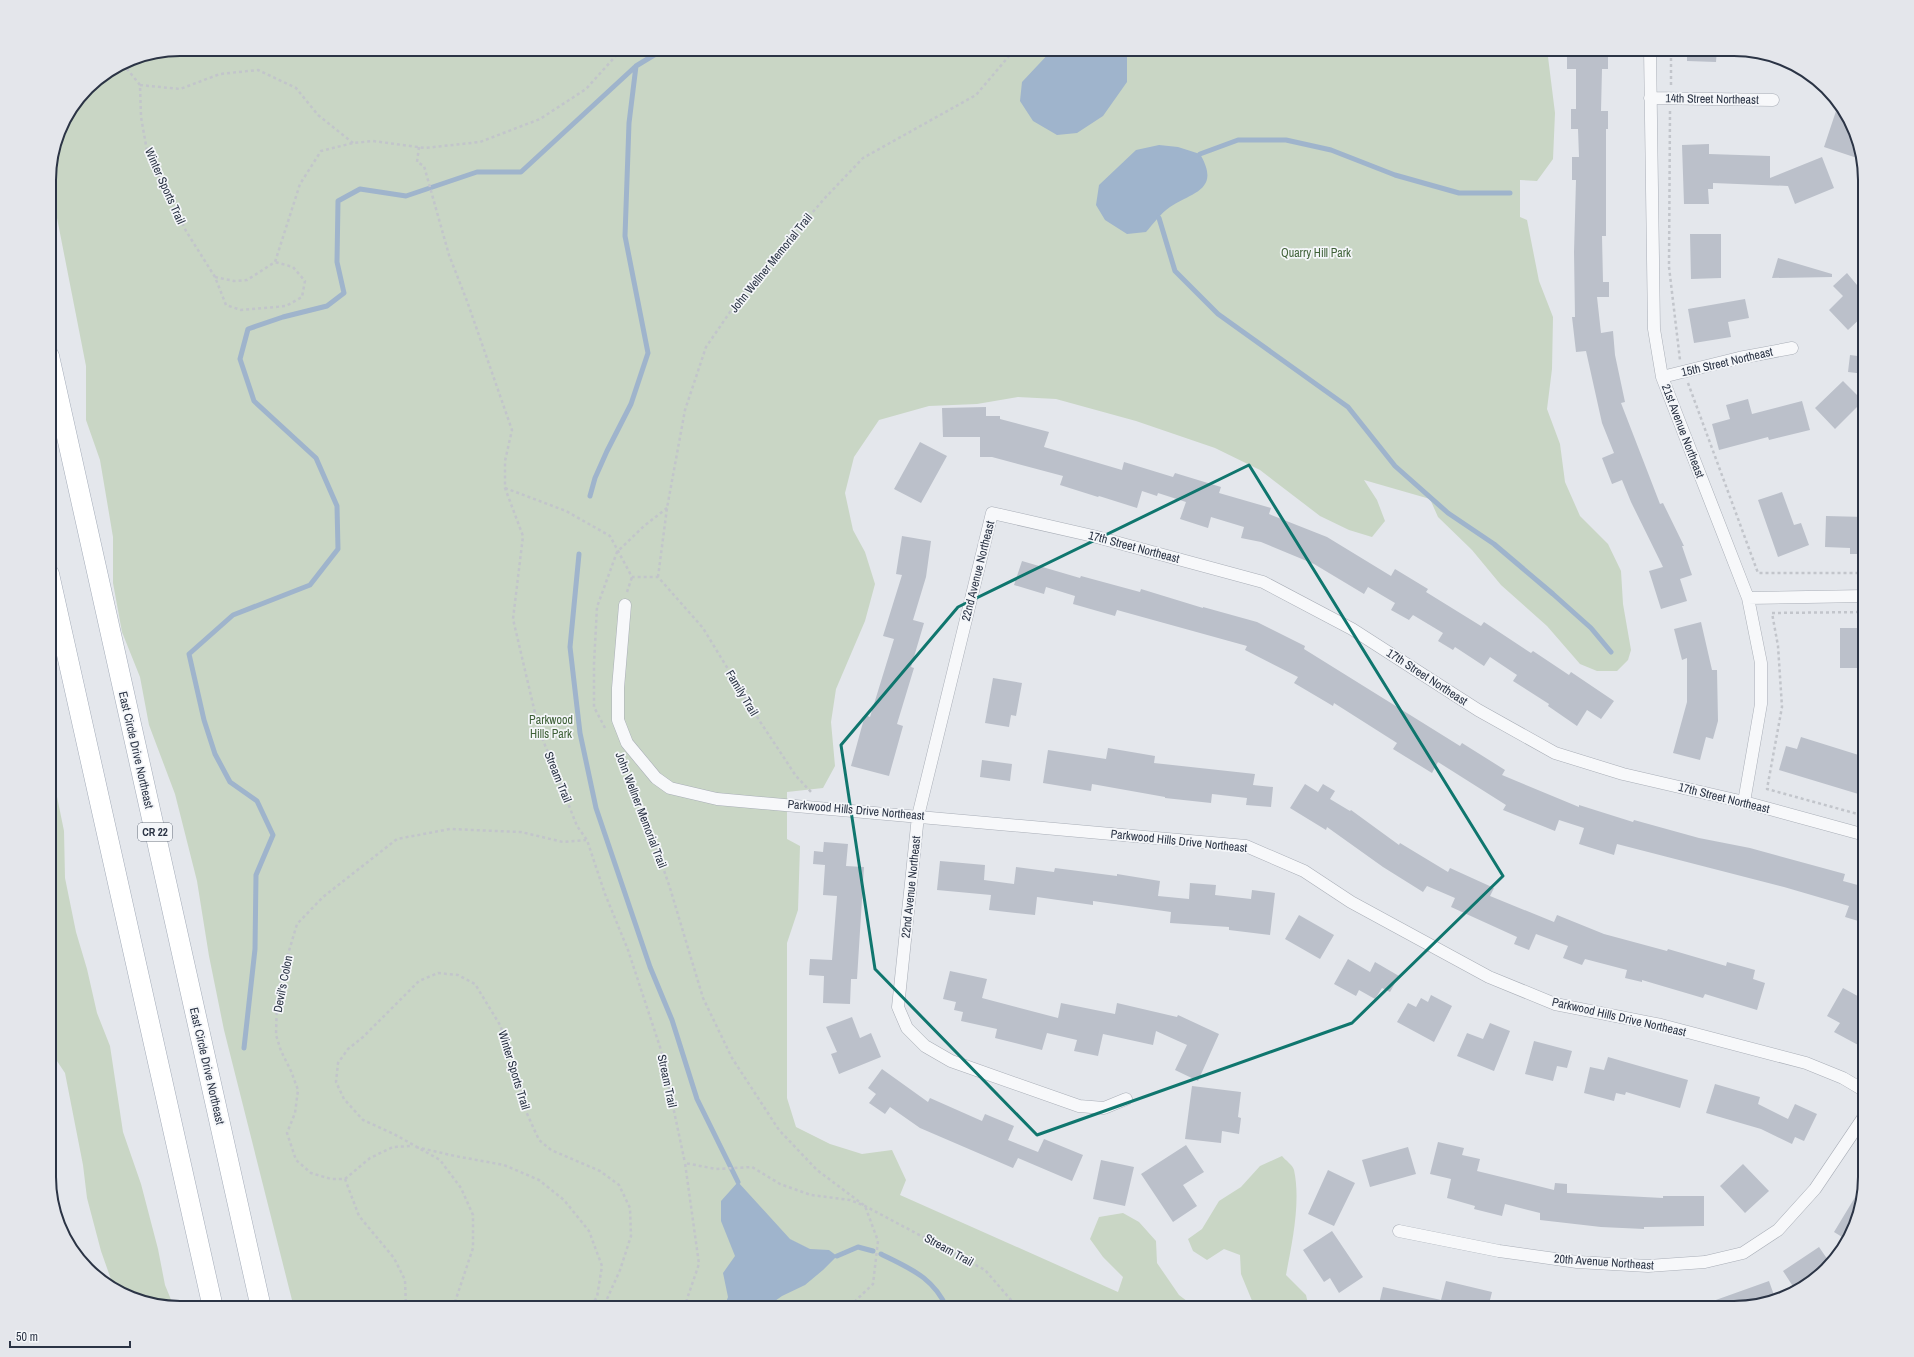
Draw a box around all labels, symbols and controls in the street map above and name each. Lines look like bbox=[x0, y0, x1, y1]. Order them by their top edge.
street label: 14th Street Northeast bbox=[1665, 90, 1759, 108]
street label: Winter Sports Trail bbox=[141, 145, 189, 227]
street label: John Wellner Memorial Trail bbox=[726, 210, 816, 316]
park label: Quarry Hill Park bbox=[1281, 245, 1351, 261]
street label: 15th Street Northeast bbox=[1680, 344, 1775, 380]
street label: 21st Avenue Northeast bbox=[1658, 382, 1708, 481]
street label: 22nd Avenue Northeast bbox=[958, 519, 998, 623]
street label: 17th Street Northeast bbox=[1087, 527, 1181, 567]
street label: 17th Street Northeast bbox=[1383, 645, 1471, 709]
street label: Family Trail bbox=[722, 667, 762, 719]
street label: East Circle Drive Northeast bbox=[115, 690, 157, 810]
park label: Parkwood Hills Park bbox=[529, 712, 573, 742]
street label: Stream Trail bbox=[541, 749, 575, 805]
street label: John Wellner Memorial Trail bbox=[612, 750, 670, 870]
street label: 17th Street Northeast bbox=[1677, 779, 1772, 817]
street label: Parkwood Hills Drive Northeast bbox=[787, 796, 925, 824]
road number: CR 22 bbox=[138, 823, 172, 841]
street label: Parkwood Hills Drive Northeast bbox=[1110, 826, 1248, 856]
street label: 22nd Avenue Northeast bbox=[898, 835, 924, 939]
street label: Devil's Colon bbox=[270, 954, 296, 1014]
street label: Parkwood Hills Drive Northeast bbox=[1550, 994, 1688, 1040]
street label: East Circle Drive Northeast bbox=[186, 1006, 228, 1126]
street label: Winter Sports Trail bbox=[494, 1028, 534, 1112]
street label: Stream Trail bbox=[654, 1053, 680, 1109]
street label: Stream Trail bbox=[922, 1230, 976, 1270]
street label: 20th Avenue Northeast bbox=[1554, 1251, 1655, 1273]
scale bar bbox=[10, 1323, 130, 1349]
text: 50 m bbox=[16, 1329, 38, 1345]

